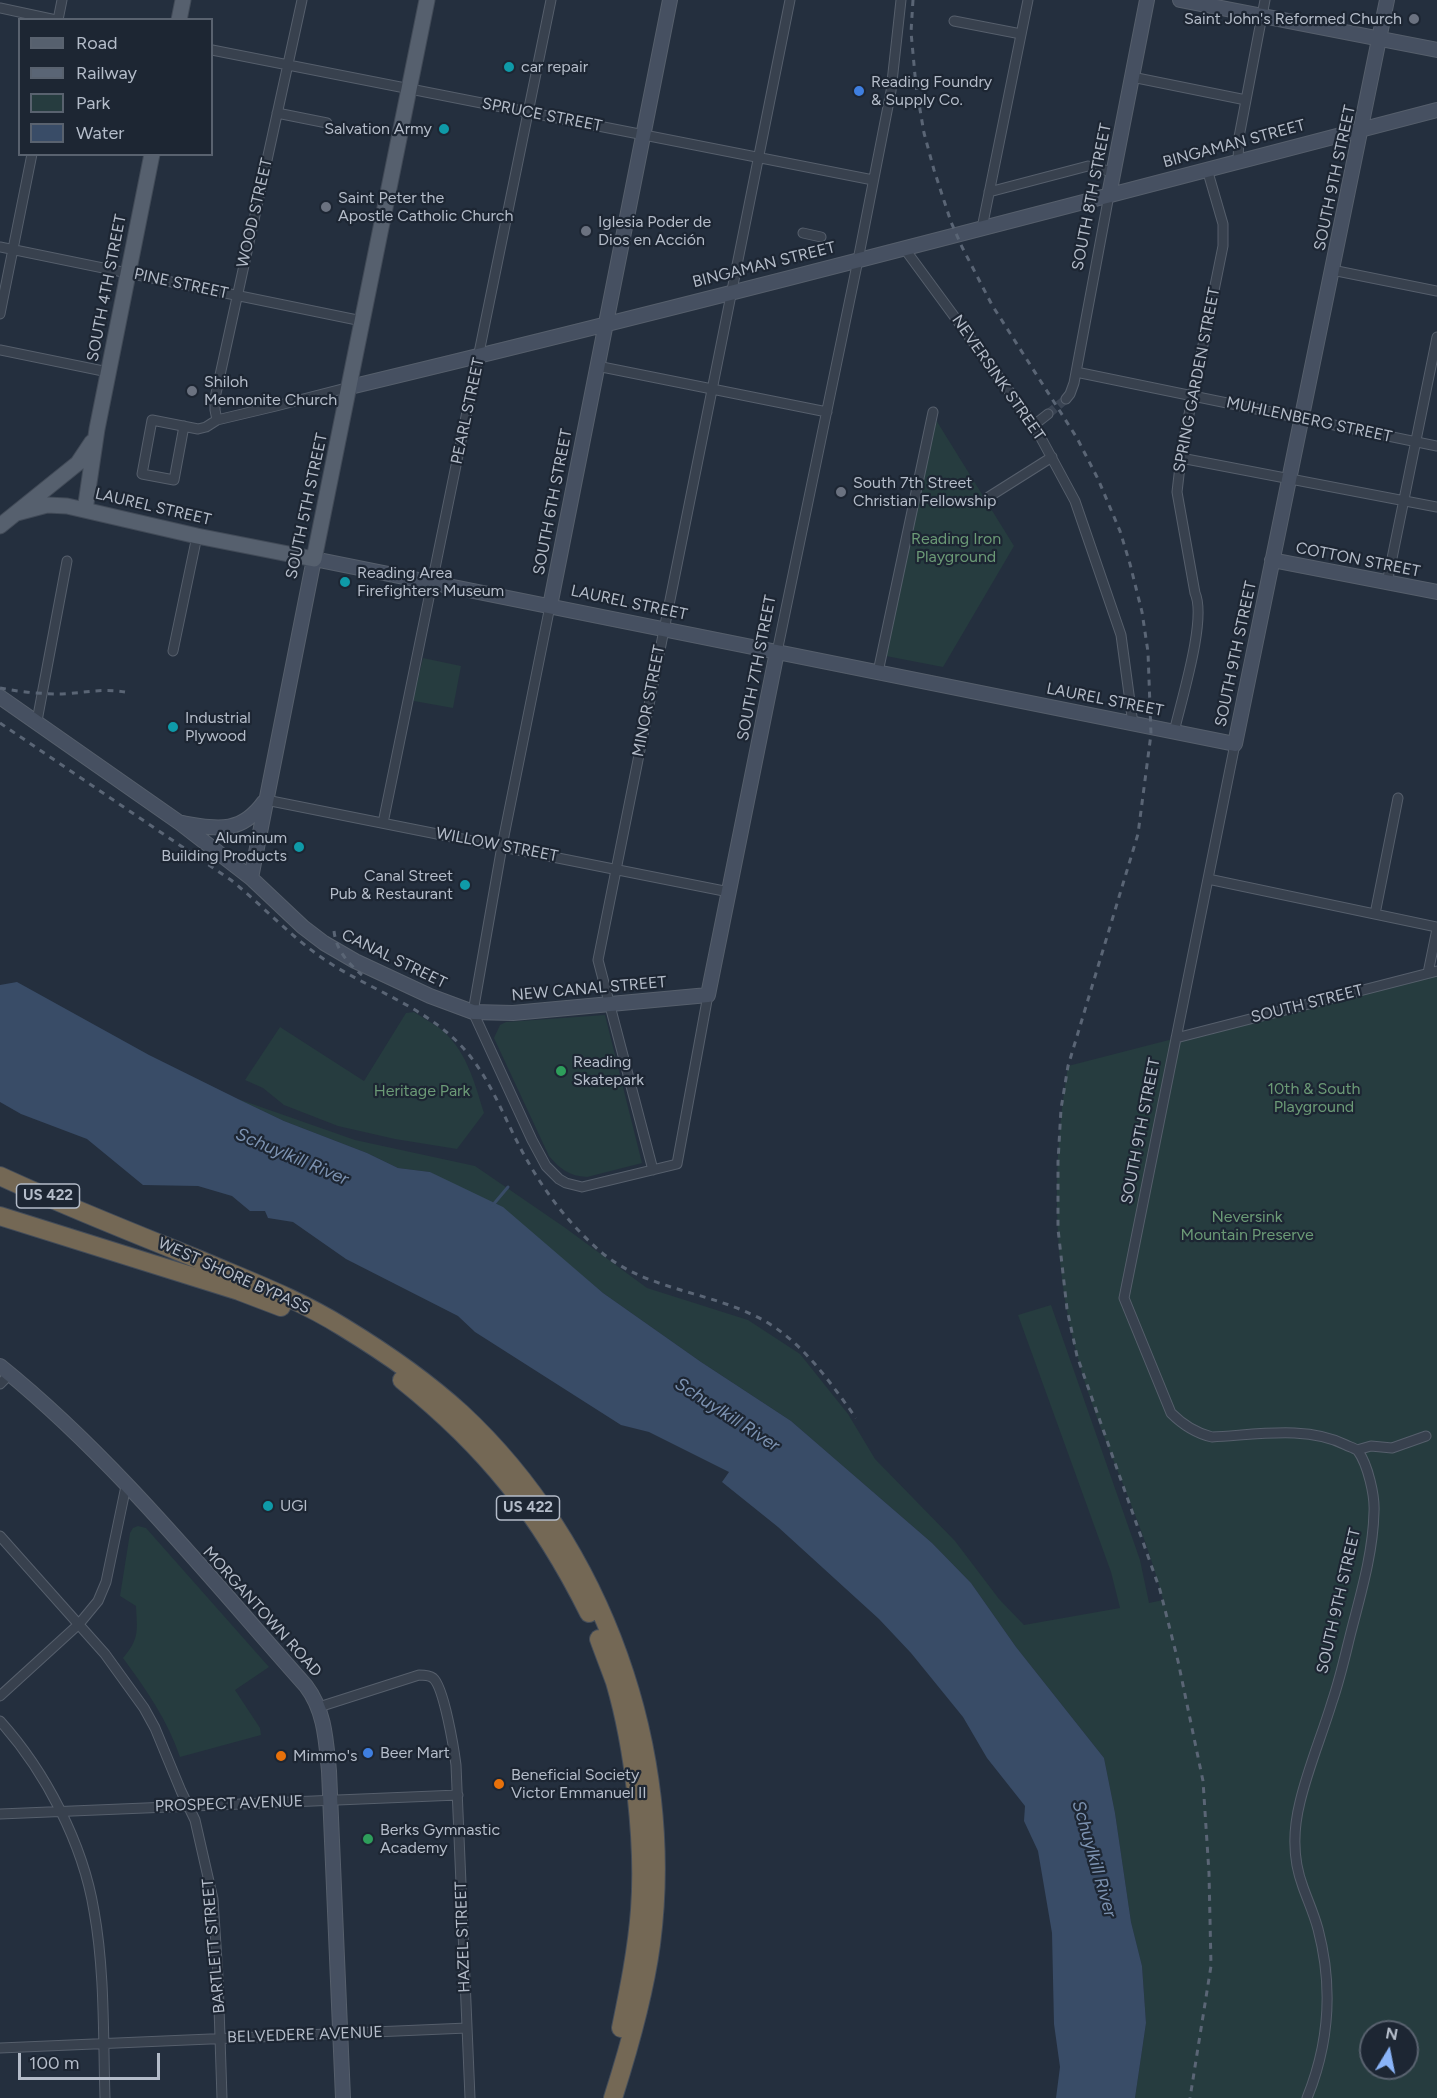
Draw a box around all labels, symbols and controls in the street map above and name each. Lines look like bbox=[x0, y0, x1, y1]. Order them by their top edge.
place label: Saint John's Reformed Church bbox=[1184, 9, 1402, 29]
marker: Saint John's Reformed Church bbox=[1407, 12, 1421, 26]
legend bbox=[18, 18, 213, 156]
text: Road bbox=[76, 32, 117, 54]
place label: car repair bbox=[521, 57, 588, 77]
marker: car repair bbox=[502, 60, 516, 74]
text: Railway bbox=[76, 62, 137, 84]
place label: Reading Foundry & Supply Co. bbox=[871, 72, 992, 110]
marker: Reading Foundry & Supply Co. bbox=[852, 84, 866, 98]
text: Park bbox=[76, 92, 110, 114]
street label: SPRUCE STREET bbox=[480, 94, 604, 136]
street label: SOUTH 9TH STREET bbox=[1310, 103, 1360, 253]
street label: BINGAMAN STREET bbox=[1161, 116, 1307, 172]
place label: Salvation Army bbox=[324, 119, 432, 139]
text: Water bbox=[76, 122, 124, 144]
marker: Salvation Army bbox=[437, 122, 451, 136]
street label: SOUTH 8TH STREET bbox=[1068, 122, 1116, 272]
street label: WOOD STREET bbox=[233, 156, 277, 270]
place label: Saint Peter the Apostle Catholic Church bbox=[338, 188, 513, 226]
marker: Saint Peter the Apostle Catholic Church bbox=[319, 200, 333, 214]
place label: Iglesia Poder de Dios en Acción bbox=[598, 212, 711, 250]
street label: SOUTH 4TH STREET bbox=[83, 213, 131, 363]
marker: Iglesia Poder de Dios en Acción bbox=[579, 224, 593, 238]
street label: BINGAMAN STREET bbox=[691, 238, 837, 292]
street label: PINE STREET bbox=[132, 265, 230, 303]
street label: SPRING GARDEN STREET bbox=[1170, 286, 1224, 474]
street label: NEVERSINK STREET bbox=[947, 311, 1049, 445]
street label: PEARL STREET bbox=[447, 356, 489, 466]
place label: Shiloh Mennonite Church bbox=[204, 372, 337, 410]
marker: Shiloh Mennonite Church bbox=[185, 384, 199, 398]
street label: MUHLENBERG STREET bbox=[1224, 393, 1394, 447]
street label: SOUTH 6TH STREET bbox=[529, 427, 577, 577]
street label: SOUTH 5TH STREET bbox=[282, 431, 332, 581]
place label: South 7th Street Christian Fellowship bbox=[853, 473, 996, 511]
street label: LAUREL STREET bbox=[93, 484, 213, 530]
marker: South 7th Street Christian Fellowship bbox=[834, 485, 848, 499]
park label: Reading Iron Playground bbox=[911, 529, 1001, 567]
street label: COTTON STREET bbox=[1294, 538, 1422, 582]
place label: Reading Area Firefighters Museum bbox=[357, 563, 504, 601]
marker: Reading Area Firefighters Museum bbox=[338, 575, 352, 589]
street label: SOUTH 9TH STREET bbox=[1211, 579, 1261, 729]
street label: LAUREL STREET bbox=[569, 581, 689, 625]
street label: SOUTH 7TH STREET bbox=[733, 594, 781, 742]
street label: MINOR STREET bbox=[629, 644, 669, 758]
street label: LAUREL STREET bbox=[1045, 679, 1165, 721]
place label: Industrial Plywood bbox=[185, 708, 251, 746]
marker: Industrial Plywood bbox=[166, 720, 180, 734]
street label: WILLOW STREET bbox=[434, 824, 560, 866]
place label: Aluminum Building Products bbox=[161, 828, 287, 866]
marker: Aluminum Building Products bbox=[292, 840, 306, 854]
place label: Canal Street Pub & Restaurant bbox=[329, 866, 453, 904]
marker: Canal Street Pub & Restaurant bbox=[458, 878, 472, 892]
street label: CANAL STREET bbox=[338, 925, 450, 993]
street label: NEW CANAL STREET bbox=[511, 973, 667, 1005]
street label: SOUTH STREET bbox=[1249, 981, 1365, 1027]
place label: Reading Skatepark bbox=[573, 1052, 644, 1090]
street label: SOUTH 9TH STREET bbox=[1117, 1056, 1165, 1206]
marker: Reading Skatepark bbox=[554, 1064, 568, 1078]
park label: 10th & South Playground bbox=[1267, 1079, 1361, 1117]
park label: Heritage Park bbox=[374, 1081, 470, 1101]
water label: Schuylkill River bbox=[232, 1124, 352, 1190]
road number: US 422 bbox=[16, 1184, 80, 1208]
park label: Neversink Mountain Preserve bbox=[1180, 1207, 1314, 1245]
street label: WEST SHORE BYPASS bbox=[155, 1234, 313, 1318]
water label: Schuylkill River bbox=[671, 1373, 783, 1457]
place label: UGI bbox=[280, 1496, 308, 1516]
road number: US 422 bbox=[496, 1496, 560, 1520]
marker: UGI bbox=[261, 1499, 275, 1513]
street label: SOUTH 9TH STREET bbox=[1313, 1526, 1365, 1676]
street label: MORGANTOWN ROAD bbox=[199, 1543, 325, 1681]
place label: Beer Mart bbox=[380, 1743, 450, 1763]
place label: Mimmo's bbox=[293, 1746, 357, 1766]
marker: Beer Mart bbox=[361, 1746, 375, 1760]
marker: Mimmo's bbox=[274, 1749, 288, 1763]
place label: Beneficial Society Victor Emmanuel II bbox=[511, 1765, 647, 1803]
marker: Beneficial Society Victor Emmanuel II bbox=[492, 1777, 506, 1791]
street label: PROSPECT AVENUE bbox=[154, 1792, 304, 1816]
water label: Schuylkill River bbox=[1067, 1798, 1121, 1920]
place label: Berks Gymnastic Academy bbox=[380, 1820, 500, 1858]
marker: Berks Gymnastic Academy bbox=[361, 1832, 375, 1846]
street label: BARTLETT STREET bbox=[199, 1878, 229, 2014]
street label: HAZEL STREET bbox=[451, 1881, 475, 1993]
north arrow bbox=[1359, 2020, 1419, 2080]
street label: BELVEDERE AVENUE bbox=[227, 2023, 383, 2047]
text: N bbox=[1384, 2023, 1400, 2044]
scale bar bbox=[21, 2041, 164, 2079]
text: 100 m bbox=[29, 2052, 79, 2074]

